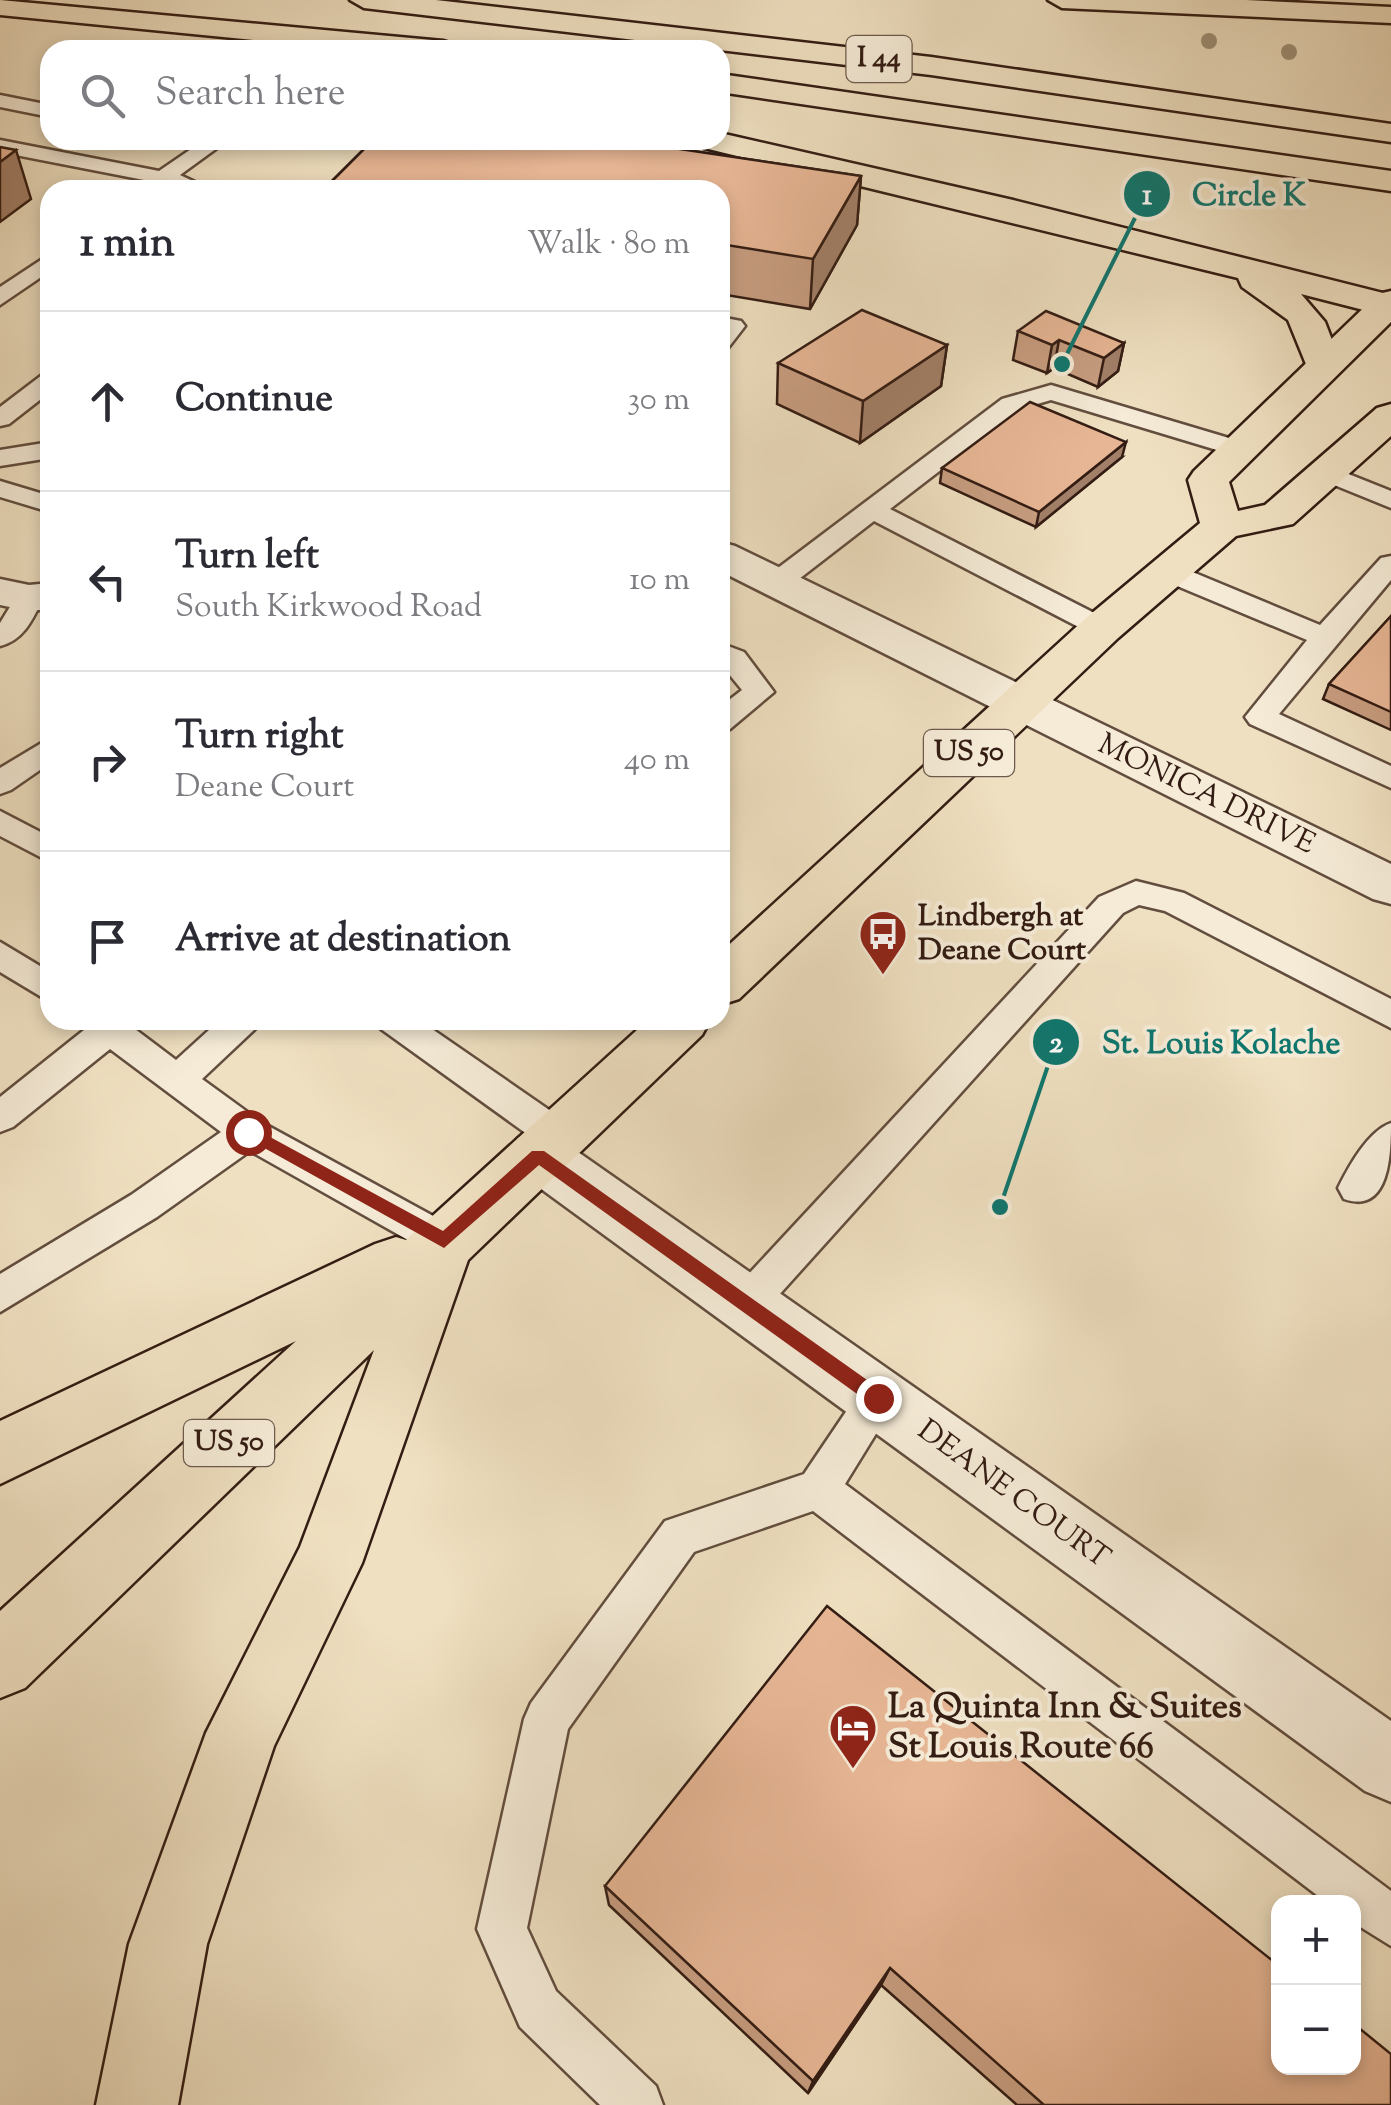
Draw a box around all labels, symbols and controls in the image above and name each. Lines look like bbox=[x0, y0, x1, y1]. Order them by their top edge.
road number: I 44 bbox=[846, 36, 912, 82]
search box bbox=[40, 40, 730, 150]
icon: search bbox=[75, 68, 130, 123]
text: Search here bbox=[155, 68, 346, 122]
callout: Circle K bbox=[1122, 163, 1326, 225]
text: Circle K bbox=[1192, 174, 1307, 220]
text: 1 bbox=[1142, 175, 1153, 218]
text: 1 min bbox=[80, 215, 175, 275]
text: Walk · 80 m bbox=[527, 222, 690, 268]
icon: ahead bbox=[80, 374, 135, 429]
text: Continue bbox=[175, 374, 333, 428]
text: 30 m bbox=[627, 378, 690, 424]
text: Turn left bbox=[175, 531, 319, 585]
icon: left bbox=[80, 554, 135, 609]
text: 10 m bbox=[629, 558, 690, 604]
text: South Kirkwood Road bbox=[175, 585, 482, 631]
text: Turn right bbox=[175, 711, 343, 765]
street label: MONICA DRIVE bbox=[1090, 724, 1322, 866]
road number: US 50 bbox=[924, 730, 1014, 776]
icon: right bbox=[80, 734, 135, 789]
text: 40 m bbox=[624, 738, 690, 784]
text: Deane Court bbox=[175, 765, 354, 811]
place label: Lindbergh at Deane Court bbox=[918, 896, 1087, 973]
bus stop icon: Lindbergh at Deane Court bbox=[857, 908, 909, 976]
icon: arrive bbox=[80, 914, 135, 969]
text: Arrive at destination bbox=[175, 914, 511, 968]
callout: St. Louis Kolache bbox=[1031, 1011, 1360, 1073]
text: St. Louis Kolache bbox=[1102, 1022, 1340, 1068]
text: 2 bbox=[1049, 1023, 1063, 1066]
route start bbox=[226, 1110, 272, 1156]
route end bbox=[856, 1376, 902, 1422]
street label: DEANE COURT bbox=[908, 1410, 1118, 1580]
road number: US 50 bbox=[184, 1420, 274, 1466]
place label: La Quinta Inn & Suites St Louis Route 66 bbox=[888, 1683, 1242, 1774]
hotel icon: La Quinta Inn & Suites St Louis Route 66 bbox=[827, 1702, 879, 1770]
map controls bbox=[1271, 1895, 1361, 2075]
button: + bbox=[1271, 1895, 1361, 1985]
button: − bbox=[1271, 1985, 1361, 2075]

